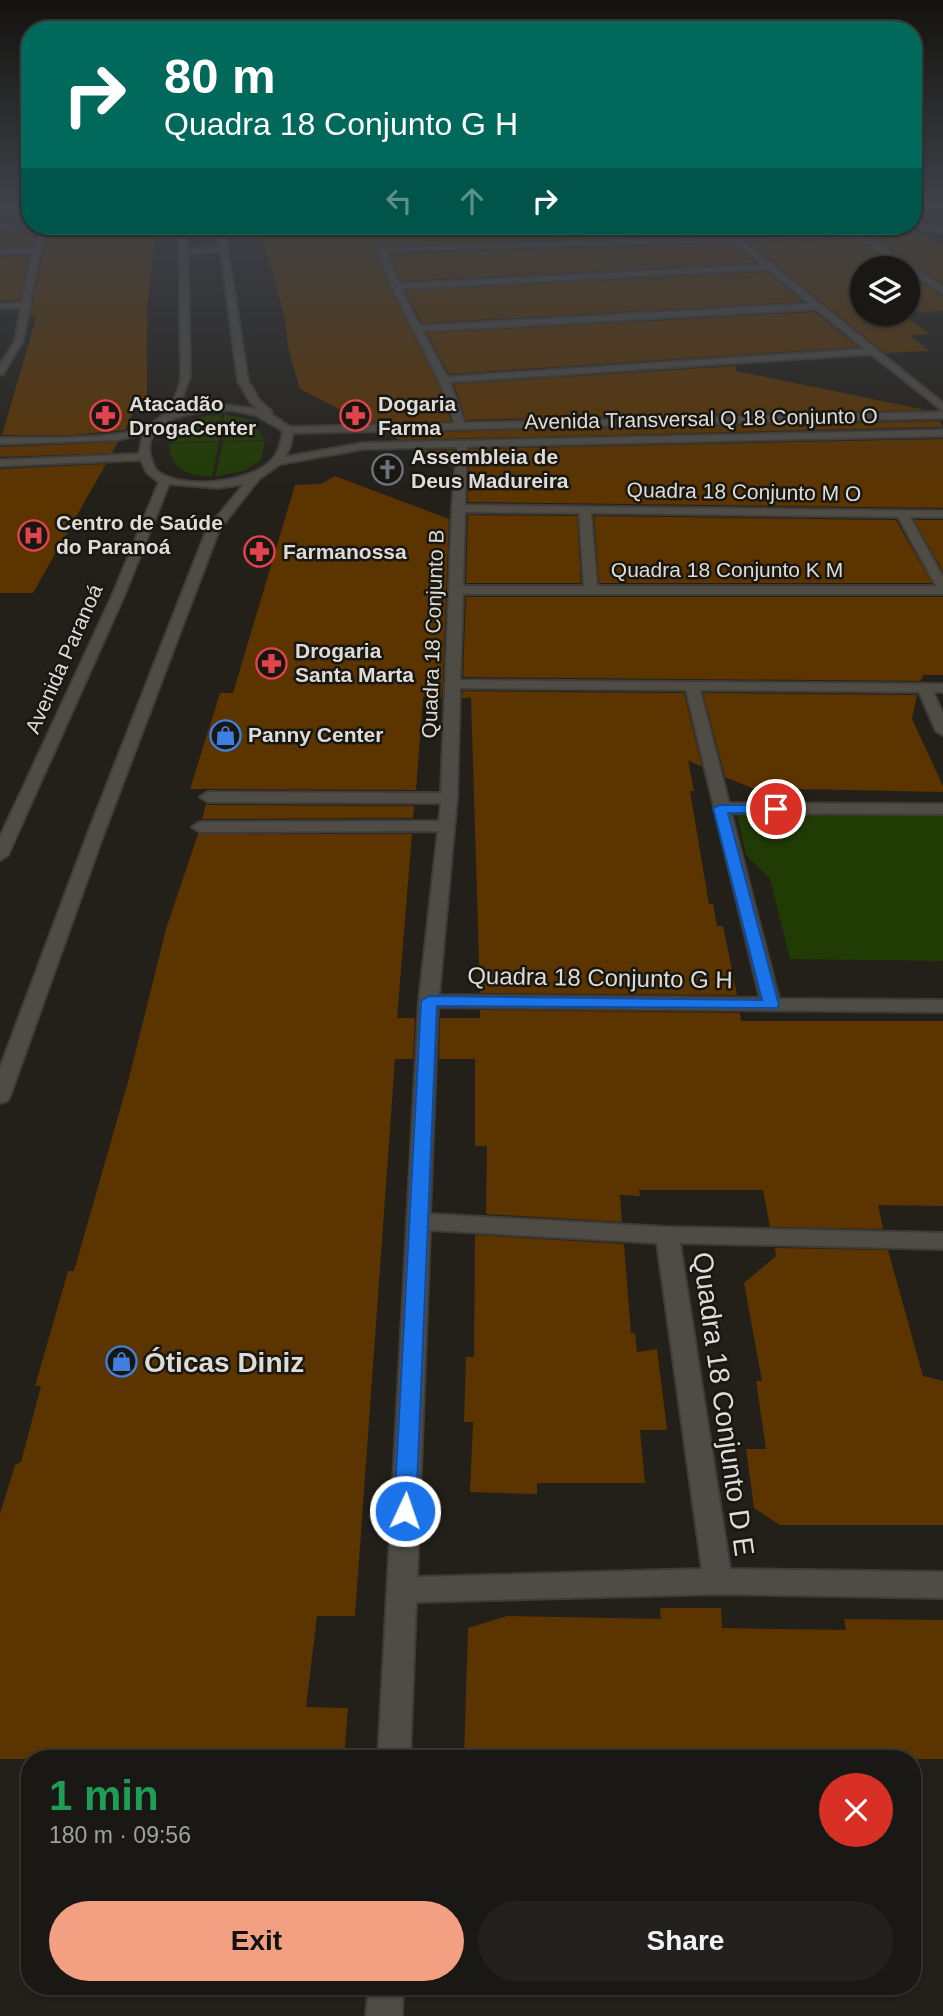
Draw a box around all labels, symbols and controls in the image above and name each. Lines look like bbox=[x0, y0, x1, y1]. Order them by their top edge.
icon: right bbox=[49, 49, 140, 140]
text: 80 m bbox=[164, 49, 276, 103]
text: Quadra 18 Conjunto G H bbox=[164, 106, 518, 142]
icon: left bbox=[380, 182, 418, 220]
icon: ahead bbox=[453, 182, 491, 220]
icon: right bbox=[526, 182, 564, 220]
map controls bbox=[850, 256, 920, 326]
button: layers bbox=[850, 256, 920, 326]
place label: Atacadão DrogaCenter bbox=[129, 392, 256, 439]
place label: Dogaria Farma bbox=[378, 392, 457, 439]
pharmacy icon: Atacadão DrogaCenter bbox=[89, 399, 123, 433]
pharmacy icon: Dogaria Farma bbox=[338, 399, 372, 433]
street label: Avenida Transversal Q 18 Conjunto O bbox=[524, 404, 878, 433]
place label: Assembleia de Deus Madureira bbox=[411, 445, 569, 492]
church icon: Assembleia de Deus Madureira bbox=[371, 452, 405, 486]
street label: Quadra 18 Conjunto M O bbox=[627, 478, 862, 505]
place label: Centro de Saúde do Paranoá bbox=[56, 511, 223, 558]
hospital icon: Centro de Saúde do Paranoá bbox=[16, 518, 50, 552]
street label: Quadra 18 Conjunto B bbox=[417, 529, 448, 739]
pharmacy icon: Farmanossa bbox=[243, 535, 277, 569]
place label: Farmanossa bbox=[283, 540, 407, 563]
street label: Quadra 18 Conjunto K M bbox=[611, 558, 843, 581]
street label: Avenida Paranoá bbox=[20, 580, 107, 737]
place label: Drogaria Santa Marta bbox=[295, 639, 414, 686]
pharmacy icon: Drogaria Santa Marta bbox=[255, 646, 289, 680]
shop icon: Panny Center bbox=[208, 718, 242, 752]
place label: Panny Center bbox=[248, 723, 383, 746]
pin bbox=[746, 779, 806, 839]
icon: arrive bbox=[757, 790, 795, 828]
street label: Quadra 18 Conjunto G H bbox=[467, 962, 733, 993]
street label: Quadra 18 Conjunto D E bbox=[687, 1250, 760, 1558]
shop icon: Óticas Diniz bbox=[104, 1345, 138, 1379]
place label: Óticas Diniz bbox=[144, 1347, 304, 1378]
position arrow bbox=[368, 1474, 442, 1548]
text: 1 min bbox=[49, 1772, 159, 1819]
button: close bbox=[819, 1773, 893, 1847]
text: 180 m · 09:56 bbox=[49, 1822, 191, 1848]
button: Exit bbox=[49, 1901, 464, 1981]
button: Share bbox=[478, 1901, 893, 1981]

